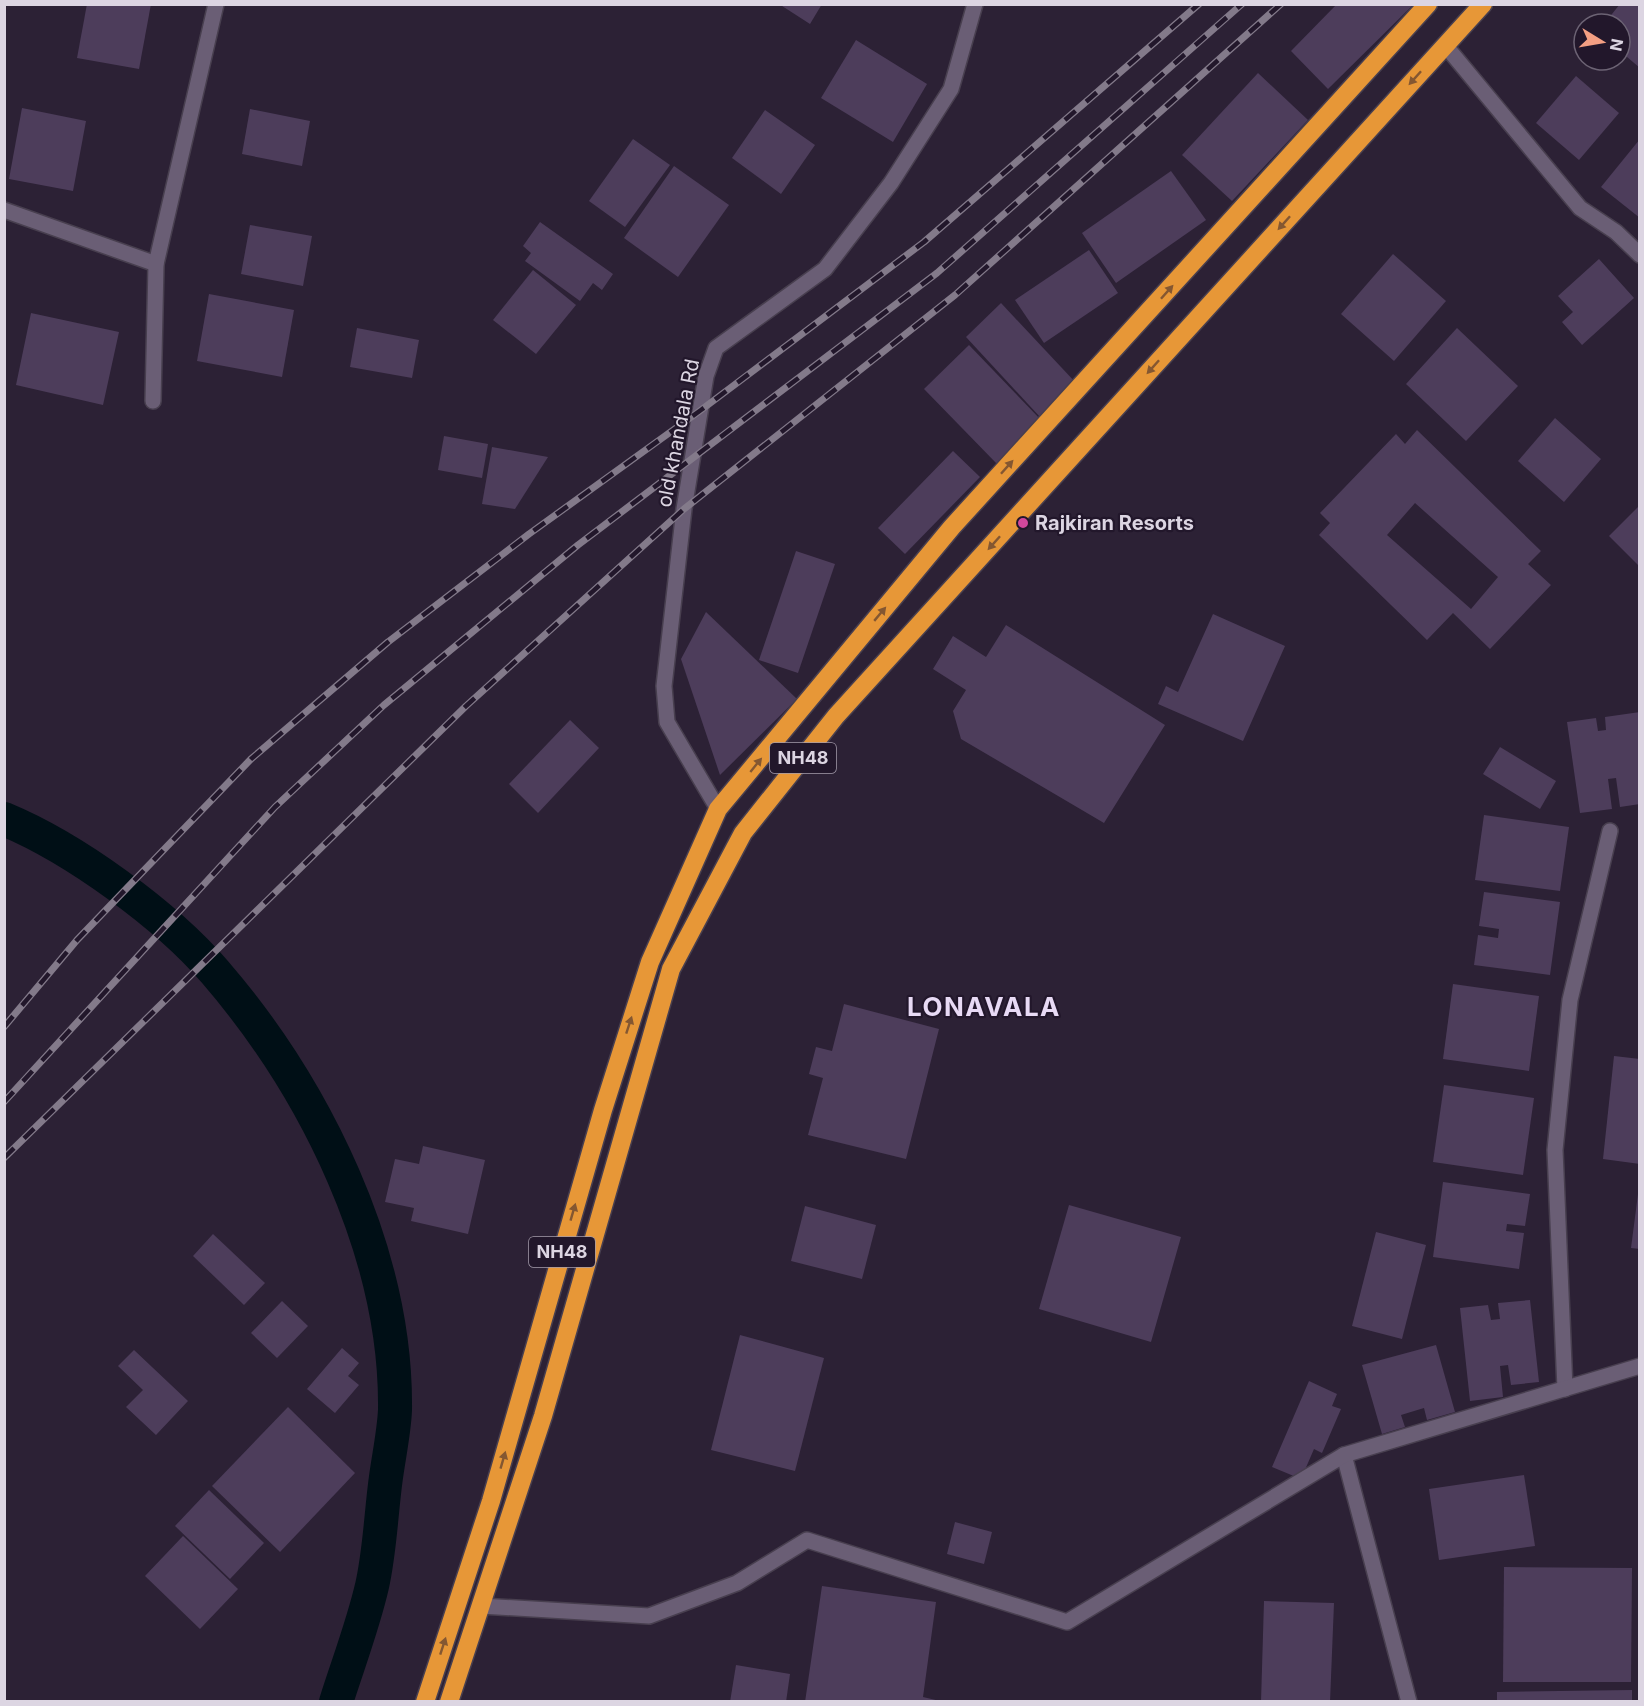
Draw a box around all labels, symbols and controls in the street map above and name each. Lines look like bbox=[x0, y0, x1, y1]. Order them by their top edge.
north arrow bbox=[1572, 12, 1632, 72]
text: N bbox=[1606, 37, 1628, 53]
one-way arrow bbox=[1409, 70, 1422, 85]
one-way arrow bbox=[1277, 215, 1291, 230]
one-way arrow bbox=[1160, 284, 1174, 299]
street label: old khandala Rd bbox=[652, 357, 704, 509]
one-way arrow bbox=[1147, 359, 1160, 374]
one-way arrow bbox=[1000, 460, 1014, 474]
place label: Rajkiran Resorts bbox=[1035, 511, 1194, 535]
marker: Rajkiran Resorts bbox=[1016, 516, 1030, 530]
one-way arrow bbox=[987, 535, 1001, 549]
one-way arrow bbox=[873, 607, 886, 622]
road number: NH48 bbox=[770, 743, 836, 773]
one-way arrow bbox=[749, 757, 762, 773]
district label: LONAVALA bbox=[907, 991, 1061, 1022]
one-way arrow bbox=[625, 1016, 635, 1034]
one-way arrow bbox=[569, 1203, 579, 1221]
road number: NH48 bbox=[529, 1237, 595, 1267]
one-way arrow bbox=[498, 1451, 508, 1469]
one-way arrow bbox=[439, 1637, 448, 1655]

